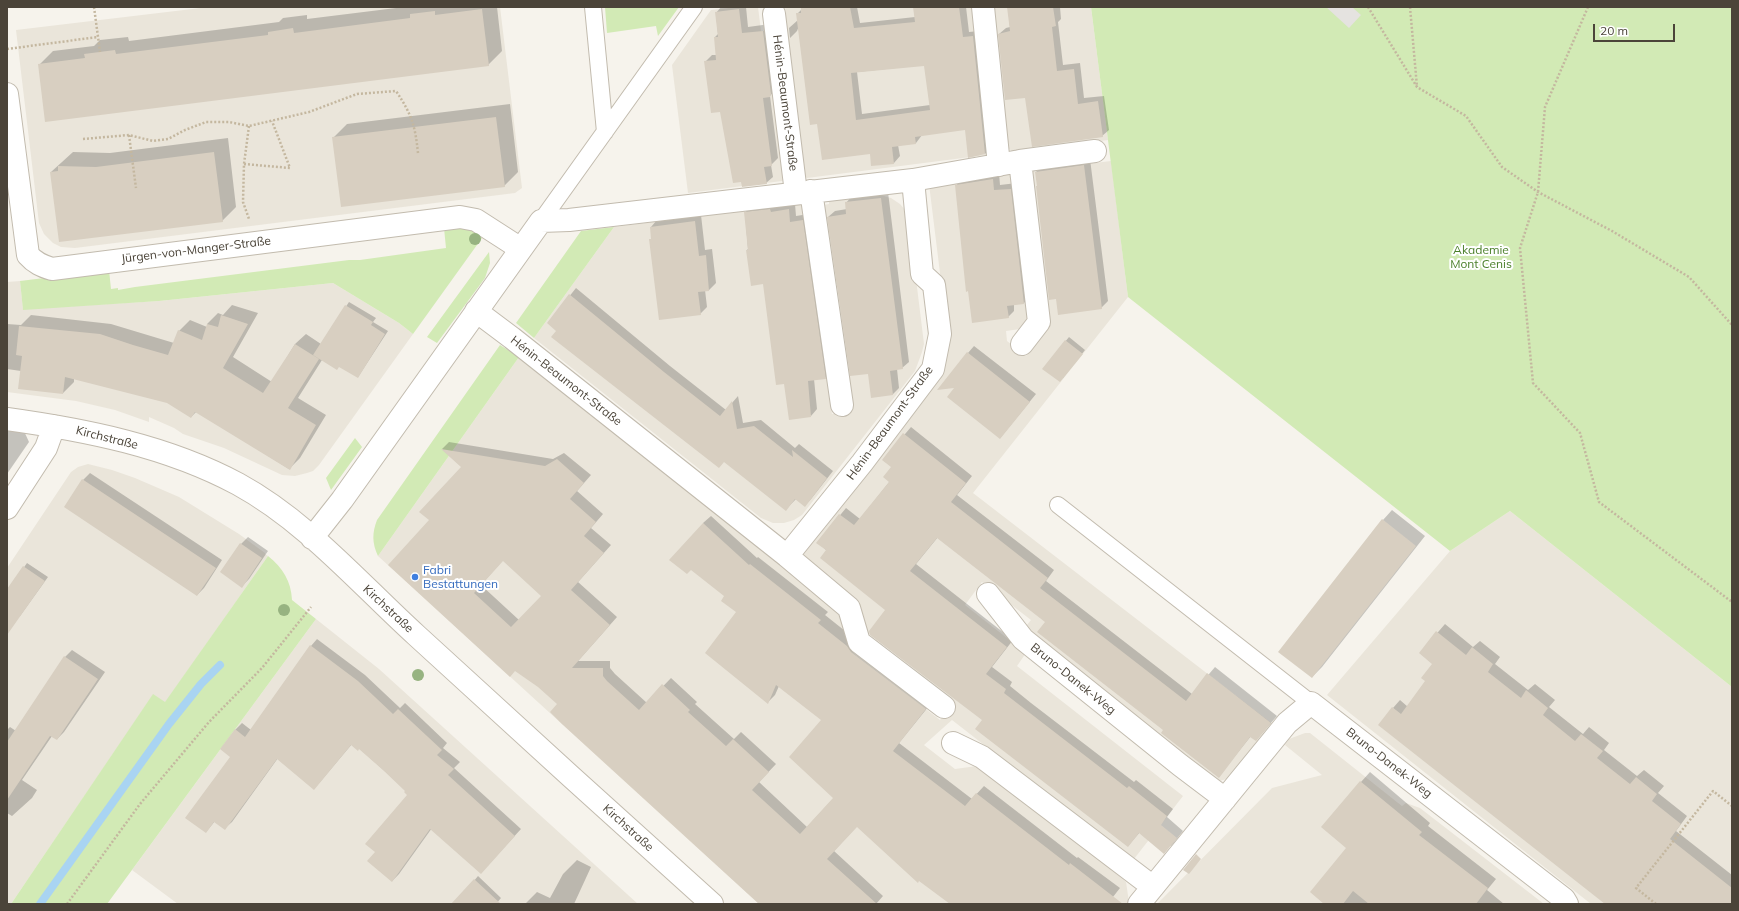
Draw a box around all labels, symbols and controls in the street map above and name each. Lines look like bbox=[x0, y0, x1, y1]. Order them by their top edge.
scale bar bbox=[1595, 16, 1677, 42]
text: 20 m bbox=[1600, 23, 1628, 38]
street label: Hénin-Beaumont-Straße bbox=[769, 34, 801, 172]
street label: Jürgen-von-Manger-Straße bbox=[120, 234, 272, 266]
park label: Akademie Mont Cenis bbox=[1450, 243, 1512, 271]
street label: Hénin-Beaumont-Straße bbox=[507, 333, 625, 429]
street label: Hénin-Beaumont-Straße bbox=[844, 363, 936, 483]
street label: Kirchstraße bbox=[74, 423, 140, 453]
place label: Fabri Bestattungen bbox=[423, 563, 498, 591]
marker: Fabri Bestattungen bbox=[410, 572, 420, 582]
street label: Kirchstraße bbox=[360, 582, 416, 636]
street label: Bruno-Danek-Weg bbox=[1028, 640, 1118, 718]
street label: Bruno-Danek-Weg bbox=[1343, 725, 1435, 801]
street label: Kirchstraße bbox=[600, 801, 656, 855]

